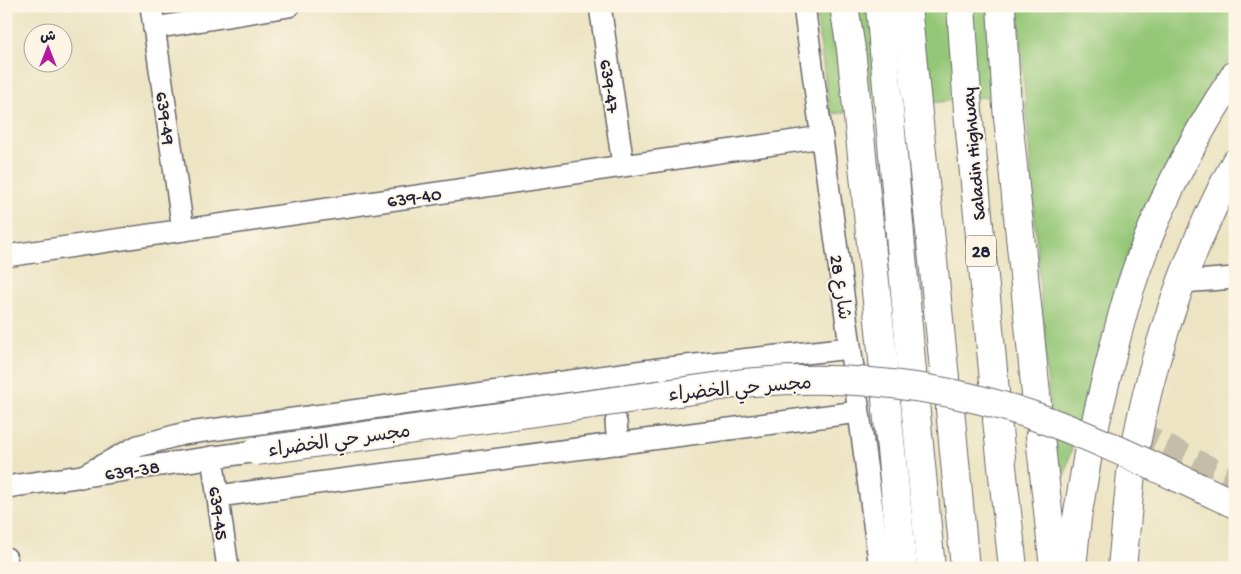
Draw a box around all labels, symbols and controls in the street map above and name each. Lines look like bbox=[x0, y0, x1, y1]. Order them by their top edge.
north arrow bbox=[22, 22, 72, 72]
text: ش bbox=[40, 29, 56, 46]
street label: 639-47 bbox=[592, 58, 623, 116]
street label: Saladin Highway bbox=[958, 86, 993, 221]
street label: 639-49 bbox=[148, 90, 179, 147]
street label: 639-40 bbox=[386, 184, 443, 215]
road number: 28 bbox=[966, 236, 996, 266]
street label: شارع 28 bbox=[823, 254, 854, 321]
street label: مجسر حي الخضراء bbox=[668, 373, 813, 410]
street label: مجسر حي الخضراء bbox=[267, 421, 412, 466]
street label: 639-38 bbox=[104, 457, 161, 488]
street label: 639-45 bbox=[201, 485, 232, 542]

